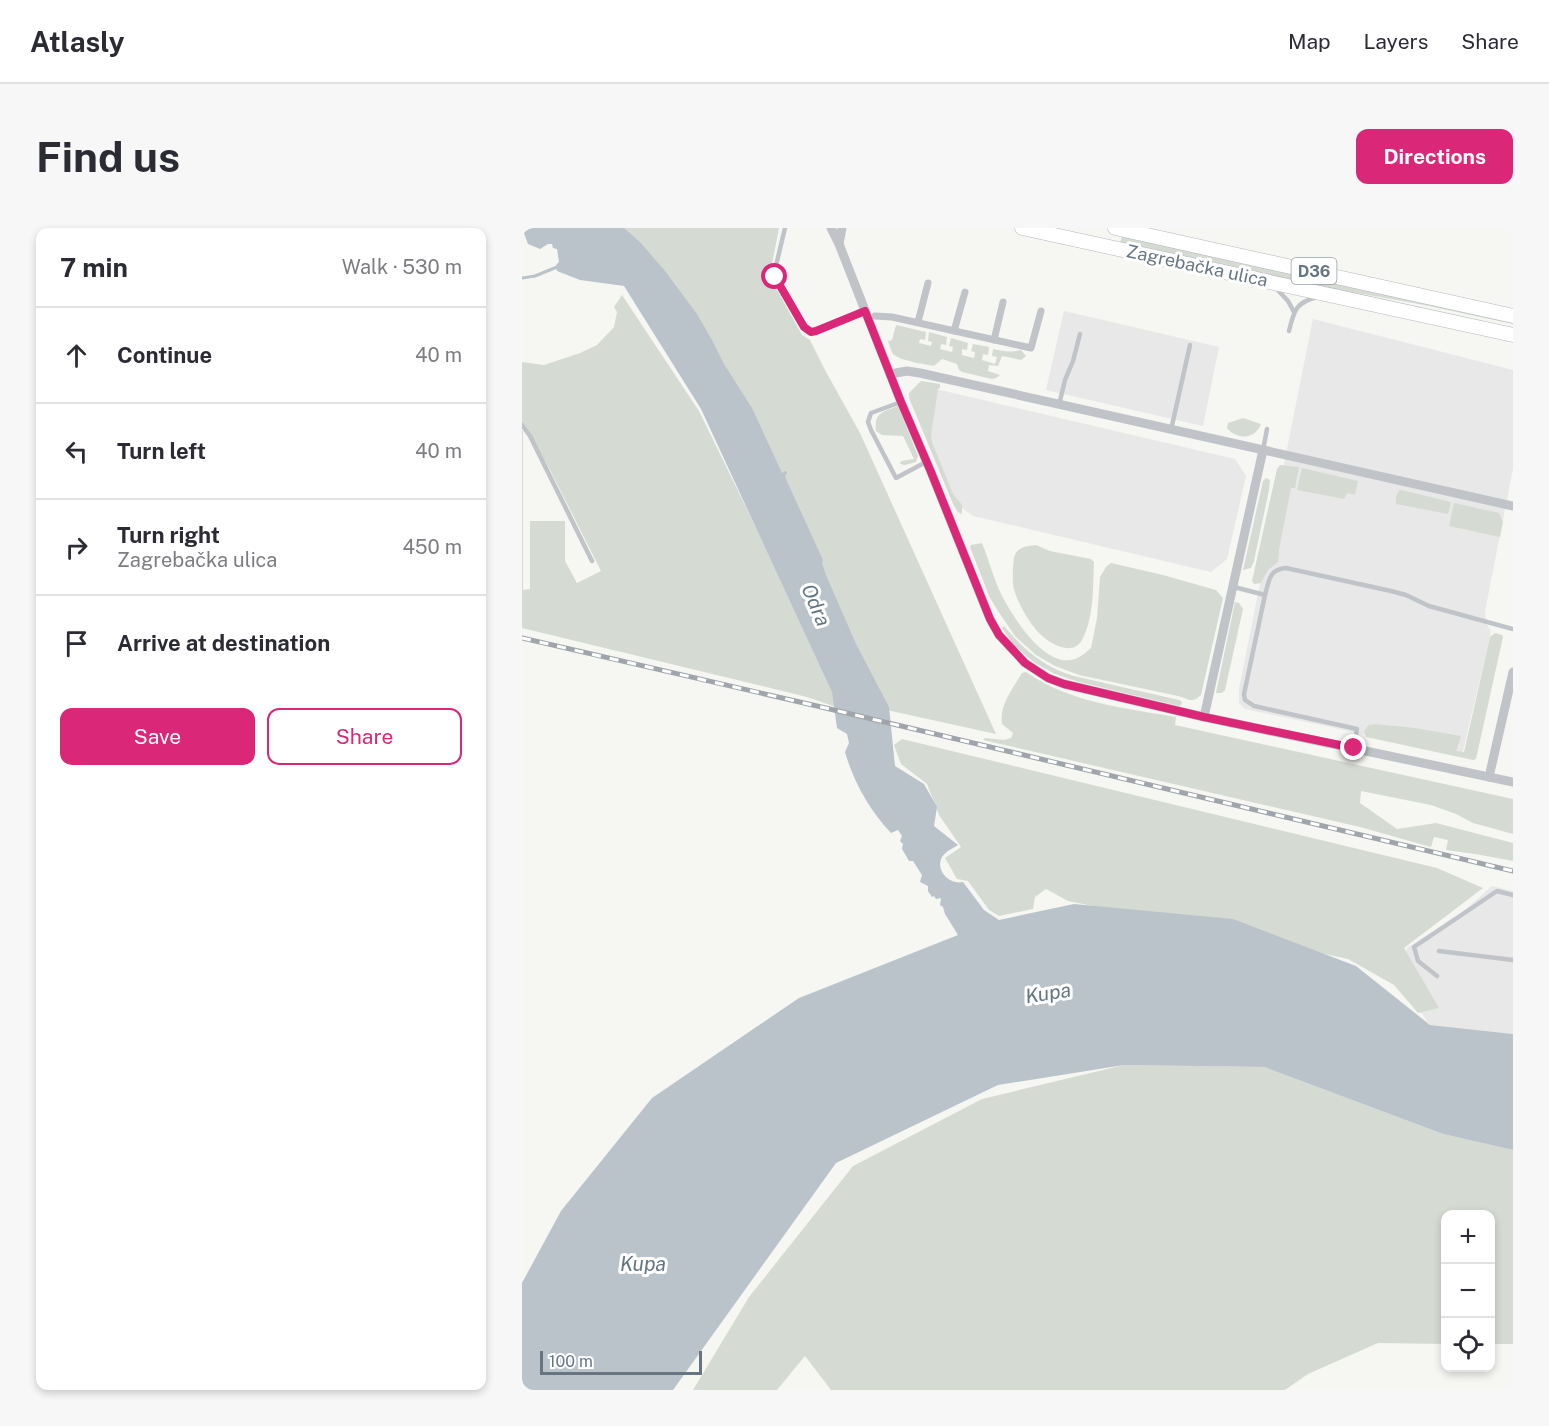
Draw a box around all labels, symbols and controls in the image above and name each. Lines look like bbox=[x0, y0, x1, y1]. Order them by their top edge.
text: Atlasly bbox=[30, 25, 124, 58]
text: Map bbox=[1288, 29, 1331, 54]
text: Layers bbox=[1364, 29, 1428, 54]
text: Share bbox=[1461, 29, 1519, 54]
button: Directions bbox=[1356, 129, 1513, 184]
text: Find us bbox=[36, 132, 180, 181]
street label: Zagrebačka ulica bbox=[1124, 240, 1270, 291]
text: 7 min bbox=[60, 252, 128, 283]
text: Walk · 530 m bbox=[342, 255, 462, 279]
road number: D36 bbox=[1292, 258, 1336, 284]
route start bbox=[761, 263, 787, 289]
icon: ahead bbox=[60, 339, 93, 372]
text: Continue bbox=[117, 342, 212, 368]
text: 40 m bbox=[415, 343, 462, 367]
icon: left bbox=[60, 435, 93, 468]
text: Turn left bbox=[117, 438, 206, 464]
text: 40 m bbox=[415, 439, 462, 463]
text: Turn right bbox=[117, 522, 220, 548]
icon: right bbox=[60, 531, 93, 564]
text: 450 m bbox=[402, 535, 462, 559]
text: Zagrebačka ulica bbox=[117, 548, 277, 572]
water label: Odra bbox=[796, 580, 836, 630]
icon: arrive bbox=[60, 627, 93, 660]
text: Arrive at destination bbox=[117, 630, 330, 656]
button: Save bbox=[60, 708, 255, 765]
button: Share bbox=[267, 708, 462, 765]
route end bbox=[1340, 734, 1366, 760]
water label: Kupa bbox=[1023, 978, 1073, 1008]
map controls bbox=[1441, 1210, 1495, 1372]
button: + bbox=[1441, 1210, 1495, 1264]
water label: Kupa bbox=[620, 1252, 666, 1276]
button: − bbox=[1441, 1264, 1495, 1318]
button: locate bbox=[1441, 1318, 1495, 1372]
scale bar bbox=[540, 1348, 702, 1376]
text: 100 m bbox=[549, 1352, 593, 1371]

